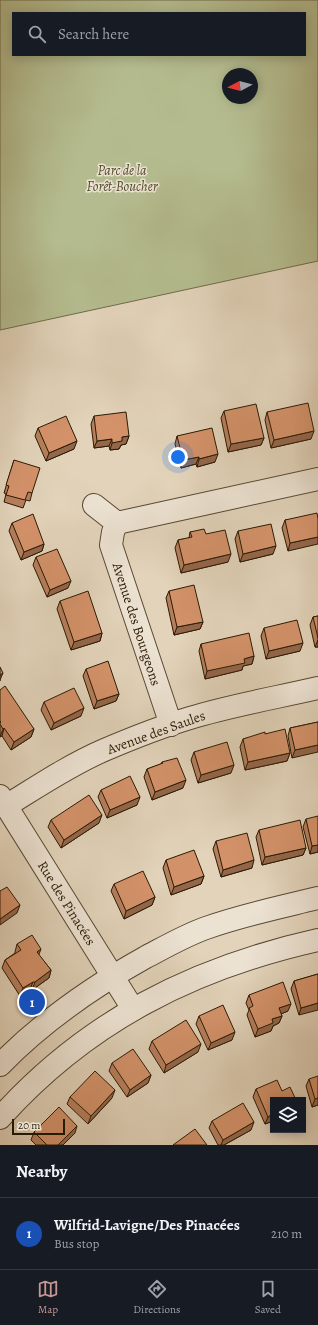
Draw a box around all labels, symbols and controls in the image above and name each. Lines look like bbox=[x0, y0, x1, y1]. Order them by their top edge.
search box bbox=[12, 12, 306, 56]
icon: search bbox=[26, 23, 48, 45]
text: Search here bbox=[58, 24, 129, 44]
north arrow bbox=[222, 68, 258, 104]
park label: Parc de la Forêt-Boucher bbox=[86, 161, 159, 196]
your location bbox=[168, 447, 188, 467]
street label: Avenue des Bourgeons bbox=[107, 559, 165, 688]
street label: Avenue des Saules bbox=[103, 706, 208, 759]
street label: Rue des Pinacées bbox=[33, 857, 100, 949]
pin: 1 bbox=[19, 987, 45, 1017]
map controls bbox=[270, 1097, 306, 1133]
button: layers bbox=[270, 1097, 306, 1133]
scale bar bbox=[12, 1117, 65, 1136]
text: 20 m bbox=[18, 1118, 40, 1133]
text: Nearby bbox=[16, 1160, 67, 1183]
text: Wilfrid-Lavigne/Des Pinacées bbox=[54, 1215, 240, 1235]
text: 1 bbox=[27, 1225, 31, 1242]
text: 210 m bbox=[271, 1225, 302, 1242]
text: Bus stop bbox=[54, 1235, 99, 1252]
tab: Map bbox=[37, 1278, 59, 1317]
tab: Directions bbox=[133, 1278, 181, 1317]
tab: Saved bbox=[255, 1278, 281, 1317]

